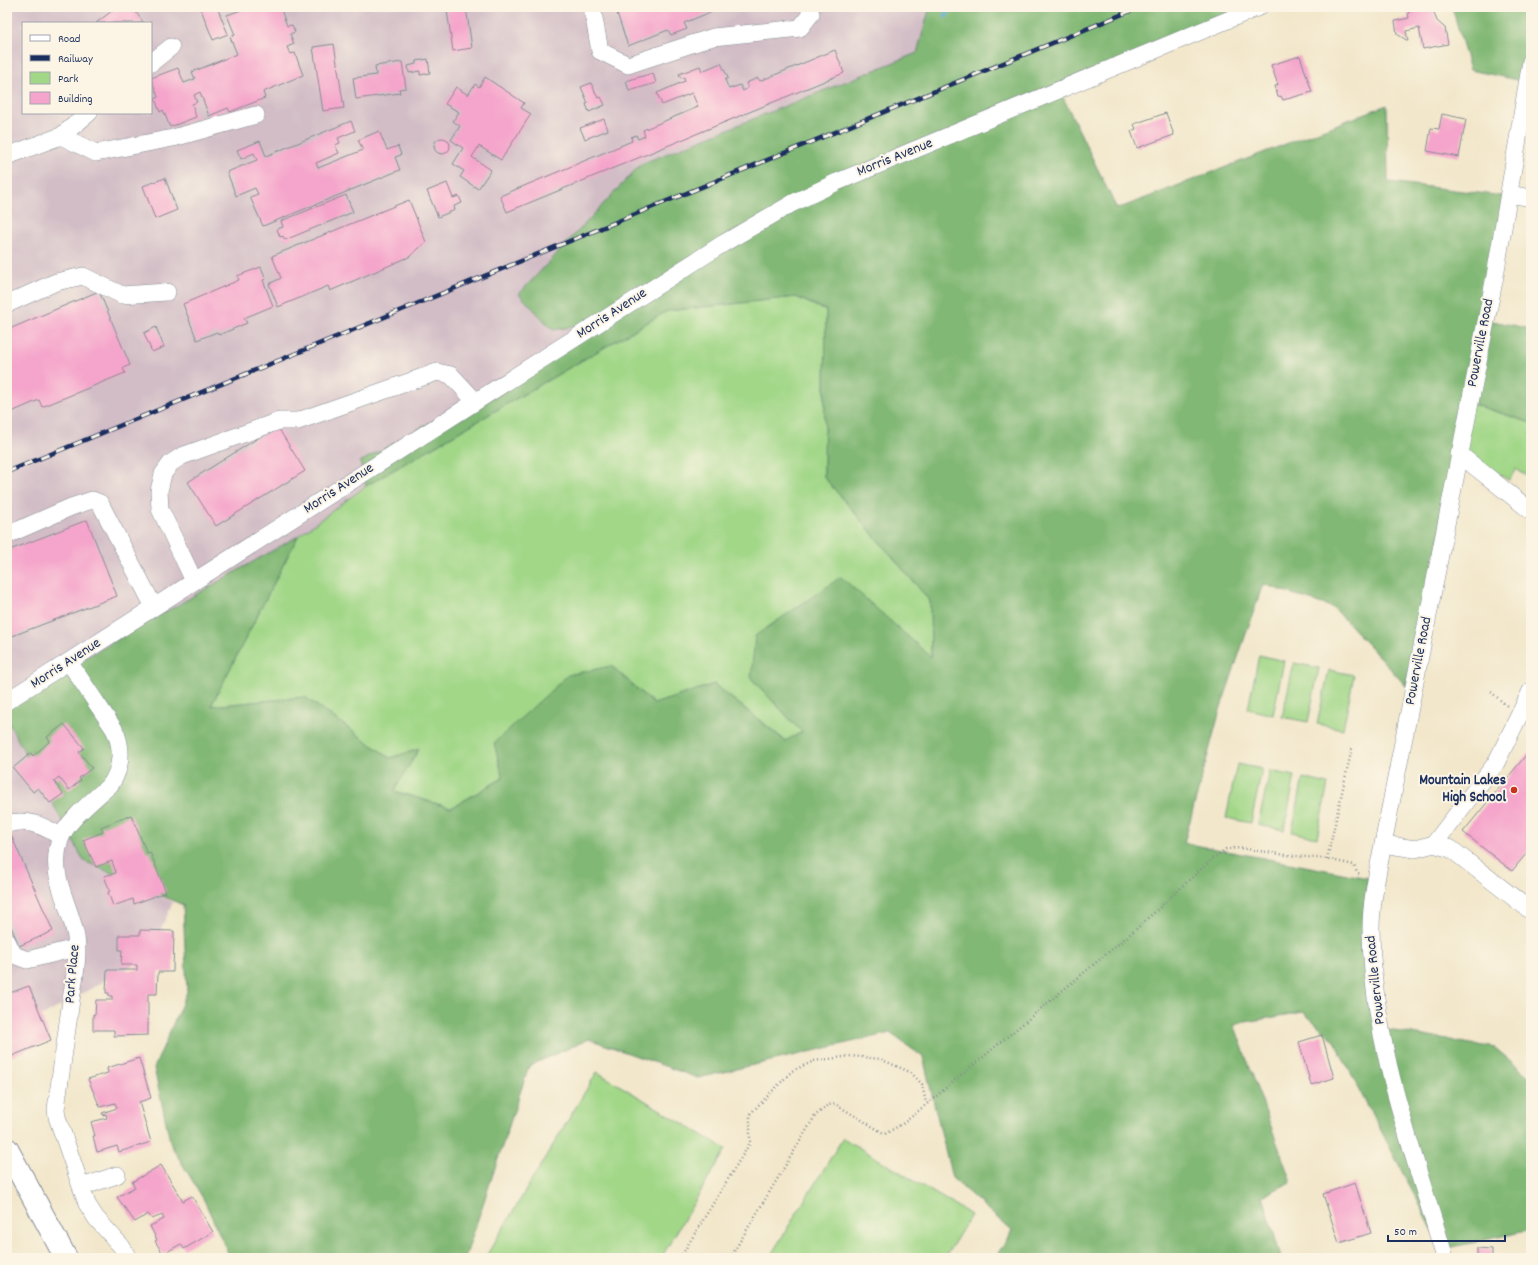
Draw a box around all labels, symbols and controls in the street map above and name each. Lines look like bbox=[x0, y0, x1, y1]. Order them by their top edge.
legend bbox=[22, 22, 152, 114]
text: Road bbox=[58, 31, 80, 48]
text: Railway bbox=[58, 51, 94, 68]
text: Park bbox=[58, 71, 79, 88]
text: Building bbox=[58, 91, 93, 108]
street label: Morris Avenue bbox=[854, 133, 937, 183]
street label: Morris Avenue bbox=[572, 283, 652, 345]
street label: Powerville Road bbox=[1462, 297, 1500, 389]
street label: Morris Avenue bbox=[299, 458, 379, 520]
street label: Powerville Road bbox=[1400, 615, 1438, 707]
street label: Morris Avenue bbox=[26, 633, 106, 695]
place label: Mountain Lakes High School bbox=[1419, 770, 1506, 809]
marker: Mountain Lakes High School bbox=[1509, 785, 1519, 795]
street label: Powerville Road bbox=[1360, 934, 1392, 1026]
street label: Park Place bbox=[59, 943, 87, 1004]
scale bar bbox=[1388, 1217, 1505, 1243]
text: 50 m bbox=[1394, 1224, 1417, 1241]

